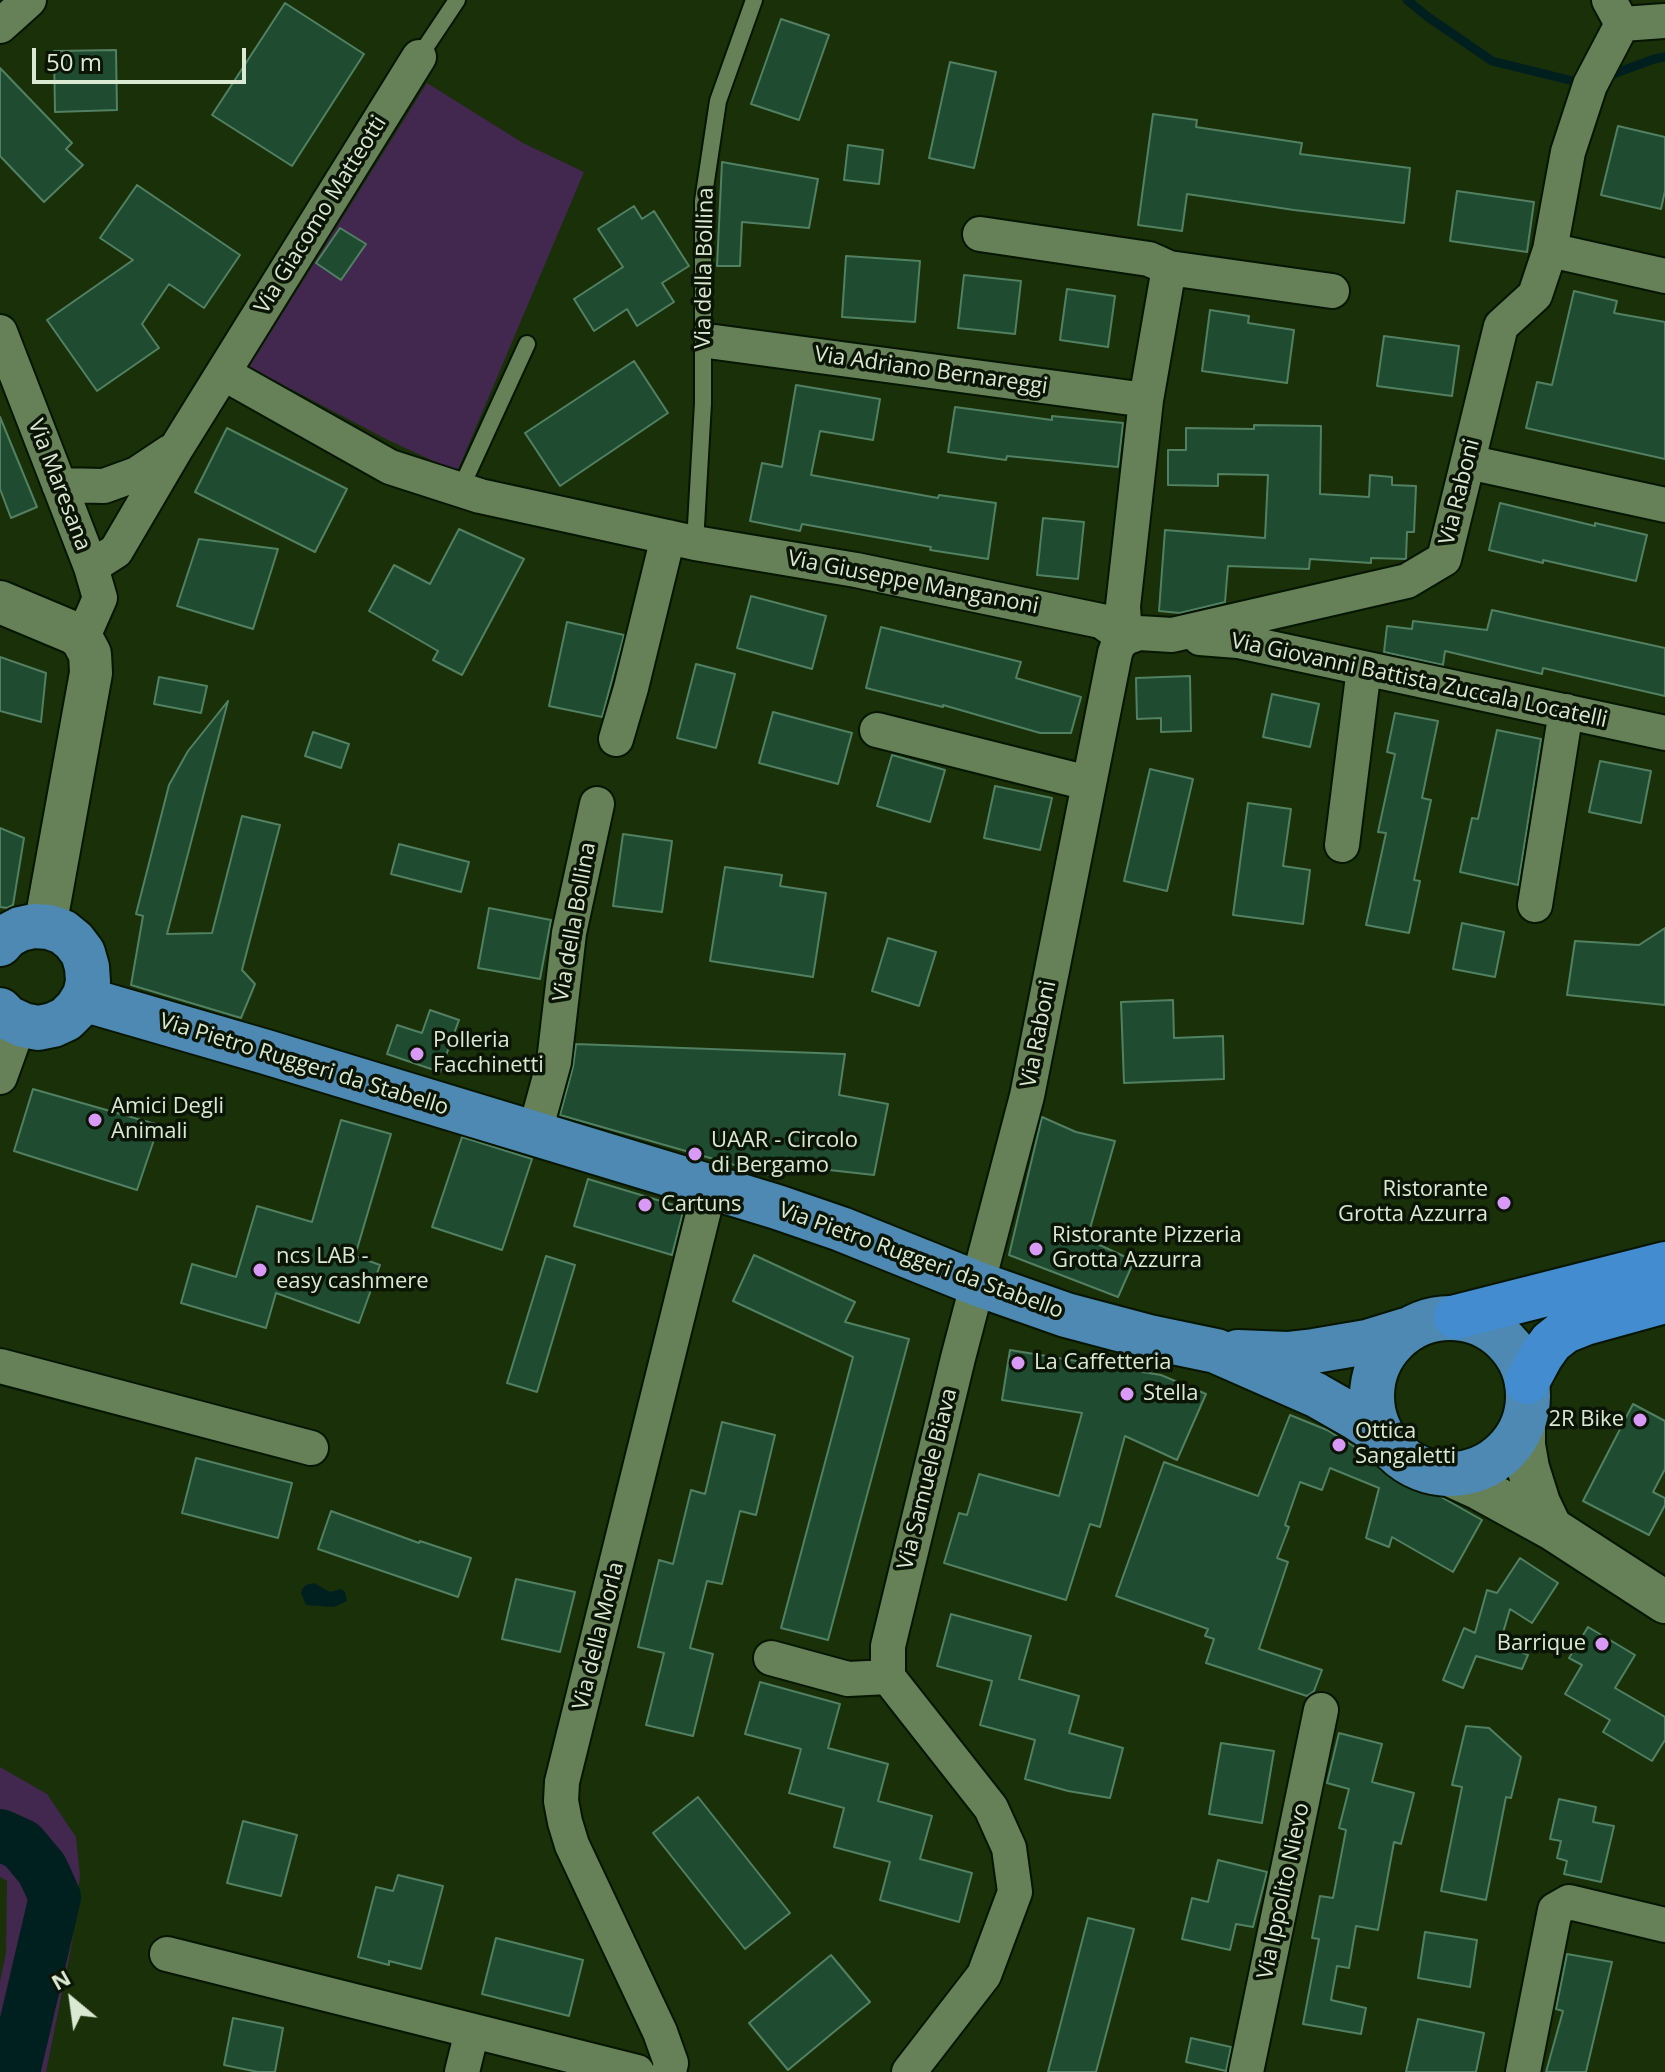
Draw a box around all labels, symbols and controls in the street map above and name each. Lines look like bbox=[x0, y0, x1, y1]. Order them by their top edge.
scale bar bbox=[36, 32, 250, 82]
text: 50 m bbox=[46, 45, 102, 78]
street label: Via Giacomo Matteotti bbox=[249, 111, 393, 319]
street label: Via della Bollina bbox=[690, 187, 720, 349]
street label: Via Adriano Bernareggi bbox=[813, 342, 1049, 400]
street label: Via Maresana bbox=[22, 416, 96, 554]
street label: Via Raboni bbox=[1434, 436, 1486, 548]
street label: Via Giuseppe Manganoni bbox=[785, 546, 1041, 620]
street label: Via Giovanni Battista Zuccala Locatelli bbox=[1228, 628, 1610, 734]
street label: Via della Bollina bbox=[548, 840, 602, 1004]
street label: Via Raboni bbox=[1016, 978, 1062, 1090]
street label: Via Pietro Ruggeri da Stabello bbox=[156, 1008, 452, 1122]
place label: Polleria Facchinetti bbox=[433, 1028, 544, 1080]
marker: Polleria Facchinetti bbox=[408, 1045, 426, 1063]
place label: Amici Degli Animali bbox=[111, 1094, 224, 1146]
marker: Amici Degli Animali bbox=[86, 1111, 104, 1129]
place label: UAAR - Circolo di Bergamo bbox=[711, 1128, 858, 1180]
marker: UAAR - Circolo di Bergamo bbox=[686, 1145, 704, 1163]
place label: Ristorante Grotta Azzurra bbox=[1338, 1177, 1488, 1228]
place label: Cartuns bbox=[661, 1192, 741, 1218]
marker: Ristorante Grotta Azzurra bbox=[1495, 1194, 1513, 1212]
marker: Cartuns bbox=[636, 1196, 654, 1214]
street label: Via Pietro Ruggeri da Stabello bbox=[775, 1197, 1067, 1325]
place label: Ristorante Pizzeria Grotta Azzurra bbox=[1052, 1223, 1242, 1274]
marker: Ristorante Pizzeria Grotta Azzurra bbox=[1027, 1240, 1045, 1258]
place label: ncs LAB - easy cashmere bbox=[276, 1244, 429, 1296]
marker: ncs LAB - easy cashmere bbox=[251, 1261, 269, 1279]
place label: La Caffetteria bbox=[1034, 1350, 1171, 1376]
marker: La Caffetteria bbox=[1009, 1354, 1027, 1372]
place label: Stella bbox=[1143, 1381, 1199, 1407]
marker: Stella bbox=[1118, 1385, 1136, 1403]
street label: Via Samuele Biava bbox=[893, 1386, 963, 1572]
place label: 2R Bike bbox=[1548, 1407, 1624, 1433]
marker: 2R Bike bbox=[1631, 1411, 1649, 1429]
place label: Ottica Sangaletti bbox=[1355, 1419, 1456, 1470]
marker: Ottica Sangaletti bbox=[1330, 1436, 1348, 1454]
street label: Via della Morla bbox=[568, 1559, 630, 1713]
place label: Barrique bbox=[1497, 1631, 1586, 1657]
marker: Barrique bbox=[1593, 1635, 1611, 1653]
street label: Via Ippolito Nievo bbox=[1252, 1800, 1316, 1982]
north arrow bbox=[32, 1960, 112, 2040]
text: N bbox=[45, 1962, 75, 1996]

